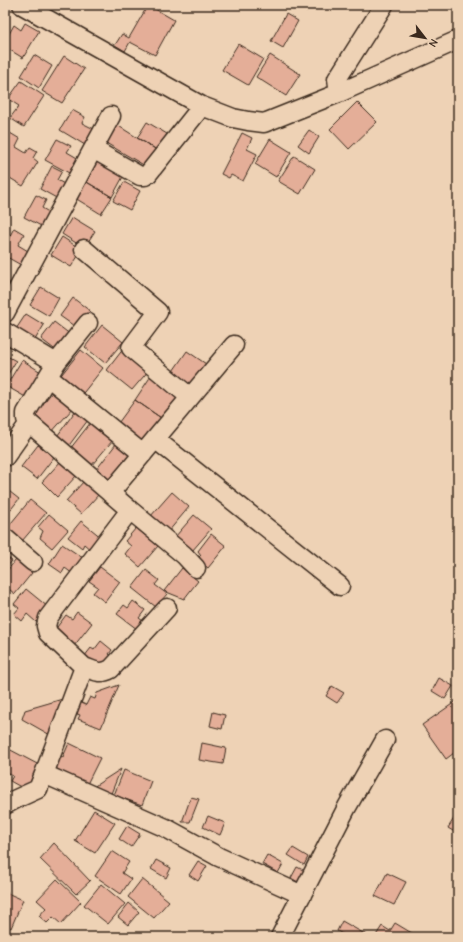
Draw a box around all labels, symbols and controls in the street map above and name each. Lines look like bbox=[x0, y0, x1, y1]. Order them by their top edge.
north arrow bbox=[405, 18, 445, 58]
text: N bbox=[426, 36, 441, 49]

